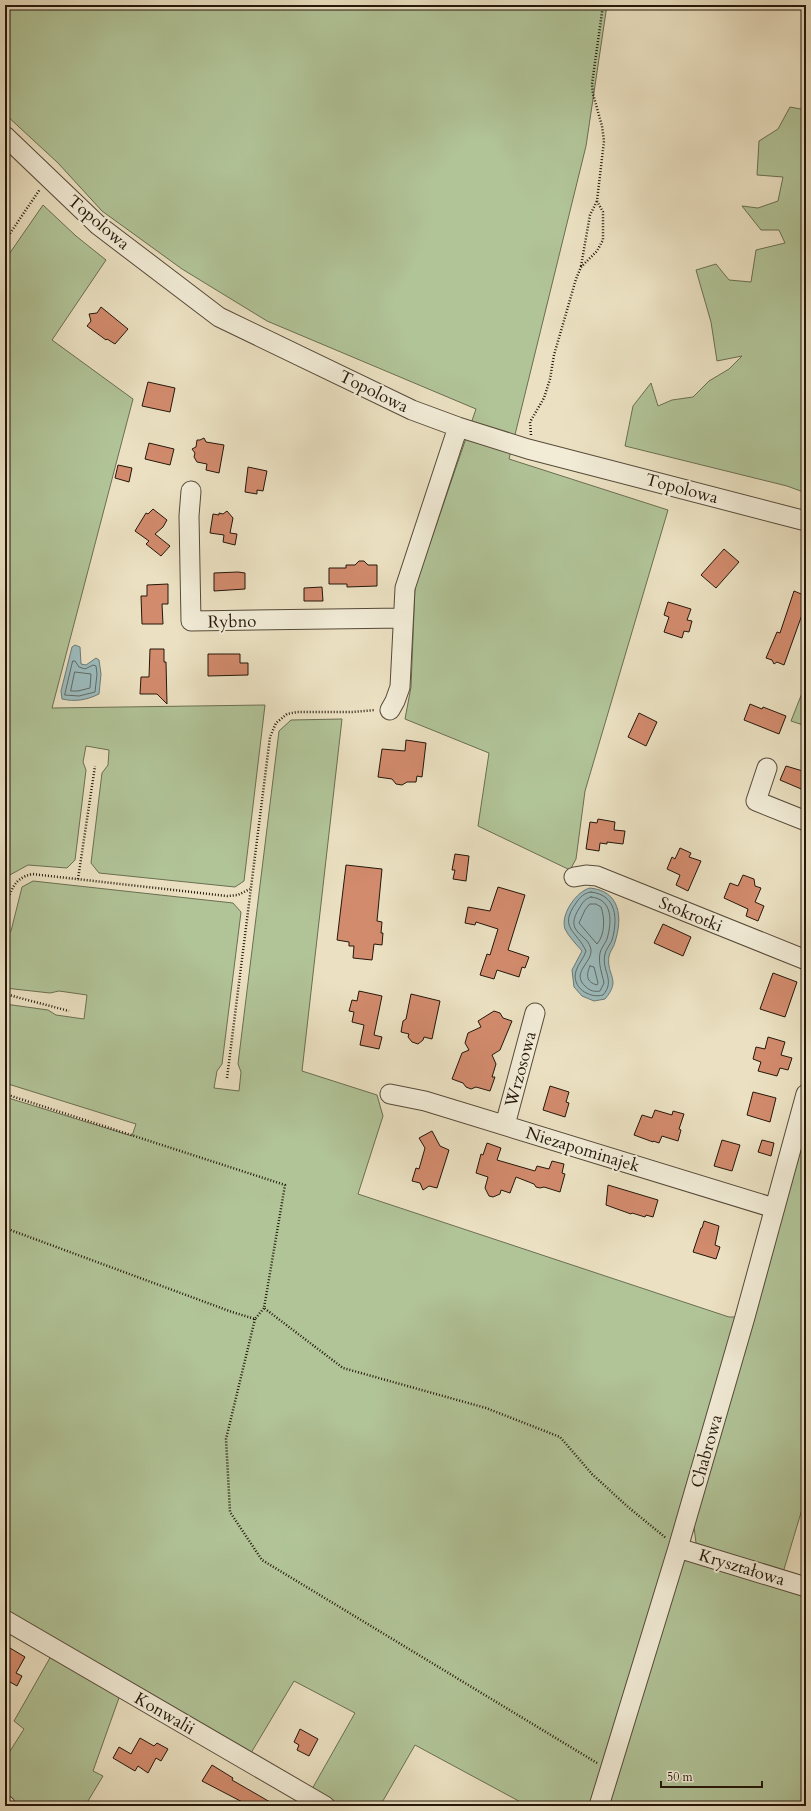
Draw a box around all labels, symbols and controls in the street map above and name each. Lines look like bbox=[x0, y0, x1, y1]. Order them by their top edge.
street label: Topolowa bbox=[63, 190, 135, 256]
street label: Topolowa bbox=[335, 365, 413, 418]
street label: Topolowa bbox=[643, 468, 721, 509]
street label: Rybno bbox=[207, 610, 257, 633]
street label: Stokrotki bbox=[656, 891, 726, 938]
street label: Wrzosowa bbox=[499, 1028, 542, 1111]
street label: Niezapominajek bbox=[523, 1121, 643, 1178]
street label: Chabrowa bbox=[685, 1411, 728, 1490]
street label: Kryształowa bbox=[696, 1544, 788, 1592]
street label: Konwalii bbox=[130, 1687, 199, 1740]
scale bar bbox=[661, 1763, 762, 1789]
text: 50 m bbox=[667, 1769, 694, 1785]

